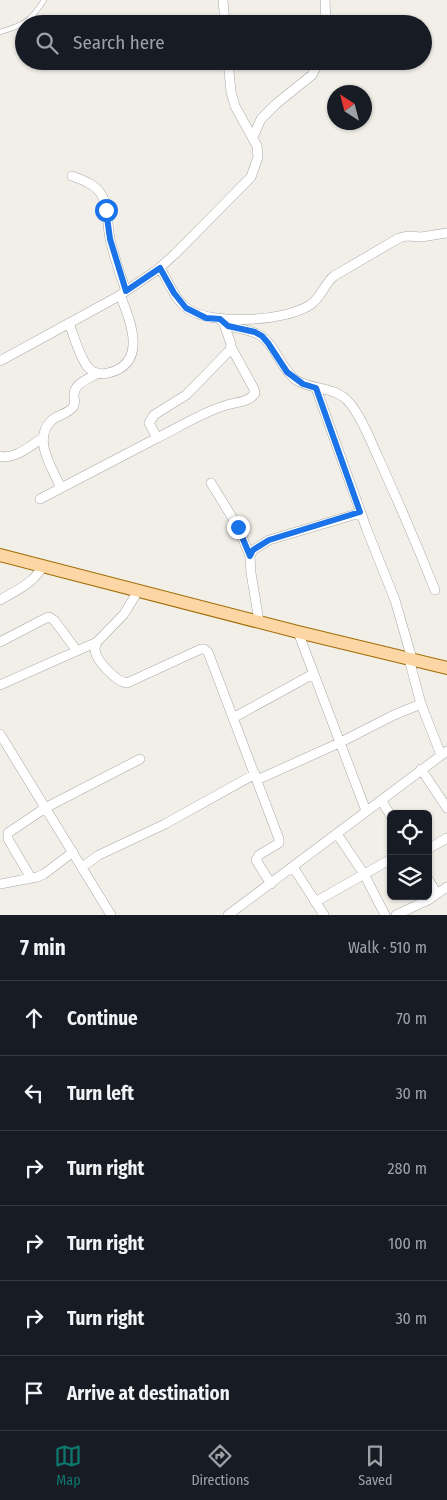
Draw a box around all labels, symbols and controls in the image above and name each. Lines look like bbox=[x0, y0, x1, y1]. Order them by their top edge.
search box bbox=[15, 15, 432, 70]
icon: search bbox=[33, 29, 61, 57]
text: Search here bbox=[73, 31, 165, 54]
north arrow bbox=[327, 85, 372, 130]
route start bbox=[95, 199, 118, 222]
route end bbox=[227, 516, 250, 539]
map controls bbox=[387, 810, 432, 900]
button: locate bbox=[387, 810, 432, 855]
button: layers bbox=[387, 855, 432, 900]
text: 7 min bbox=[20, 935, 66, 961]
text: Walk · 510 m bbox=[348, 938, 427, 957]
icon: ahead bbox=[20, 1004, 48, 1032]
text: Continue bbox=[67, 1007, 138, 1030]
text: 70 m bbox=[396, 1009, 427, 1028]
icon: left bbox=[20, 1079, 48, 1107]
text: Turn left bbox=[67, 1082, 134, 1105]
text: 30 m bbox=[395, 1084, 427, 1103]
icon: right bbox=[20, 1154, 48, 1182]
text: Turn right bbox=[67, 1157, 144, 1180]
text: 280 m bbox=[388, 1159, 427, 1178]
icon: right bbox=[20, 1229, 48, 1257]
text: Turn right bbox=[67, 1232, 144, 1255]
text: 100 m bbox=[388, 1234, 427, 1253]
icon: right bbox=[20, 1304, 48, 1332]
text: Turn right bbox=[67, 1307, 144, 1330]
text: 30 m bbox=[395, 1309, 427, 1328]
icon: arrive bbox=[20, 1379, 48, 1407]
text: Arrive at destination bbox=[67, 1382, 230, 1405]
tab: Map bbox=[54, 1442, 82, 1489]
tab: Directions bbox=[191, 1442, 249, 1489]
tab: Saved bbox=[358, 1442, 393, 1489]

